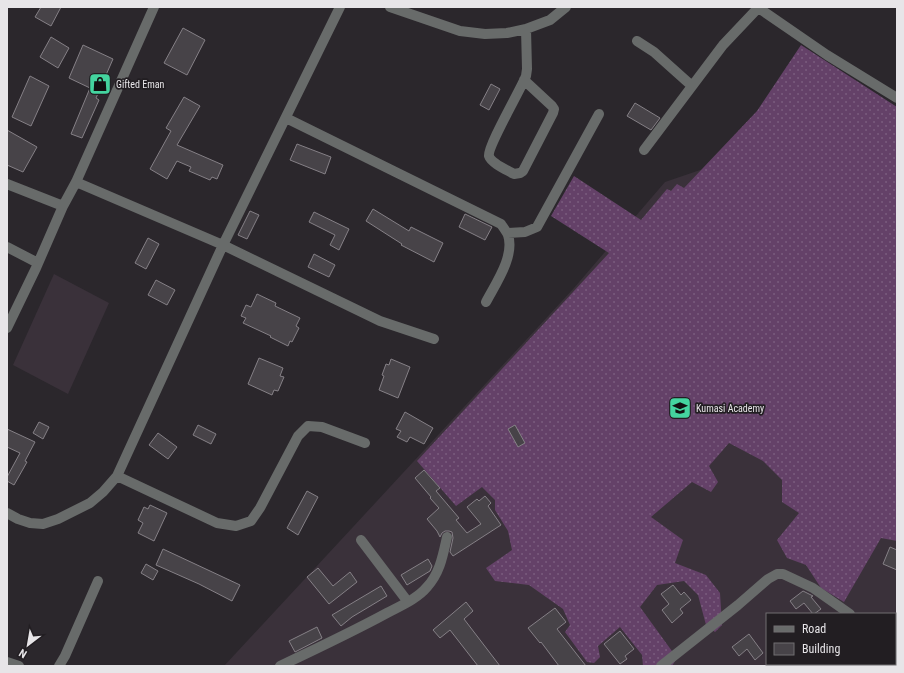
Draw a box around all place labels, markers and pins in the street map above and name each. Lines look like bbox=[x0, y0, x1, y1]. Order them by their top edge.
shop icon: Gifted Eman bbox=[87, 71, 113, 97]
place label: Gifted Eman bbox=[116, 79, 165, 90]
school or university icon: Kumasi Academy bbox=[667, 395, 693, 421]
place label: Kumasi Academy bbox=[696, 403, 764, 414]

